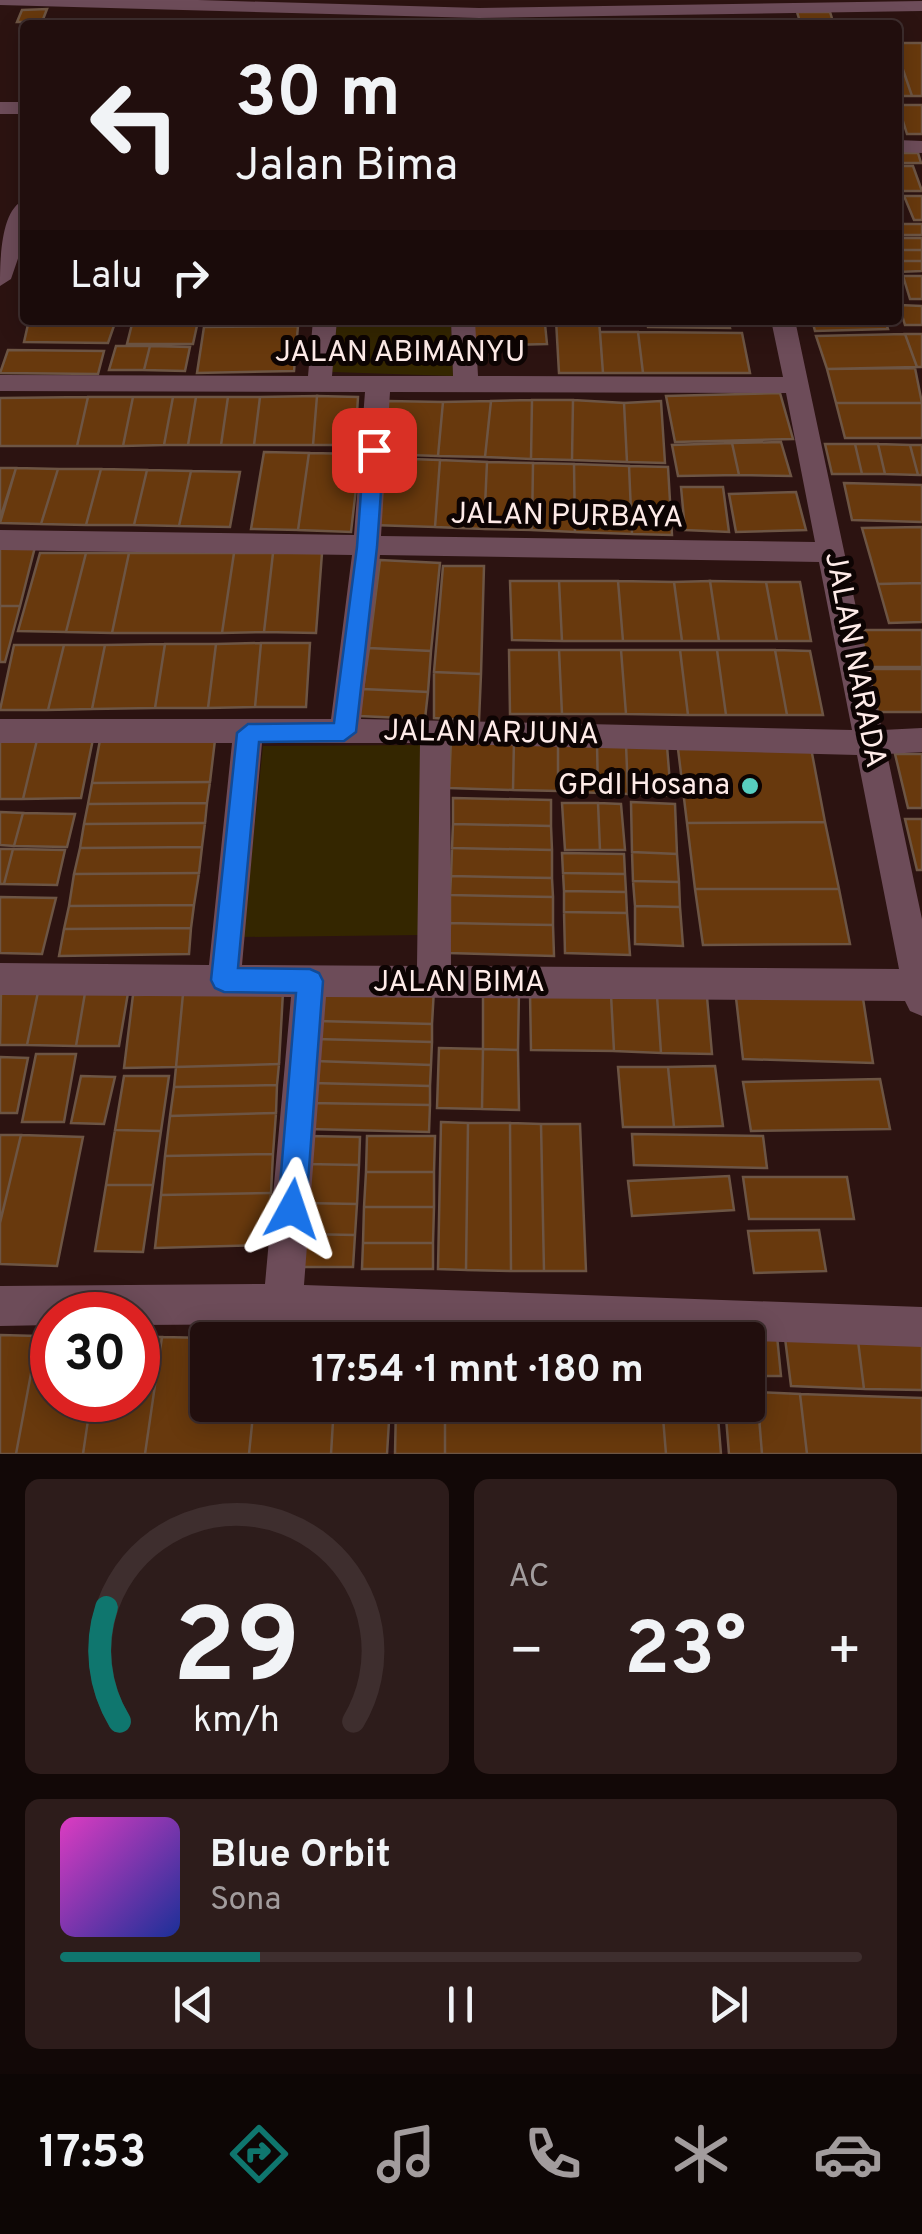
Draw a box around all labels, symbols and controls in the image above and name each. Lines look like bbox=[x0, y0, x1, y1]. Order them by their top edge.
text: 30 m bbox=[235, 52, 401, 141]
icon: left bbox=[70, 60, 200, 190]
text: Jalan Bima bbox=[235, 139, 458, 196]
icon: right bbox=[163, 250, 218, 305]
text: Lalu bbox=[70, 253, 143, 302]
street label: JALAN ABIMANYU bbox=[275, 335, 525, 372]
pin bbox=[332, 408, 417, 493]
icon: arrive bbox=[347, 423, 402, 478]
street label: JALAN PURBAYA bbox=[450, 496, 684, 538]
street label: JALAN NARADA bbox=[815, 549, 893, 771]
street label: JALAN ARJUNA bbox=[383, 714, 599, 754]
place label: GPdI Hosana bbox=[558, 768, 730, 805]
marker: GPdI Hosana bbox=[739, 775, 761, 797]
street label: JALAN BIMA bbox=[373, 965, 545, 1002]
position arrow bbox=[240, 1157, 344, 1261]
speed limit sign: 30 bbox=[30, 1292, 160, 1422]
text: 17:54 · 1 mnt · 180 m bbox=[311, 1347, 644, 1396]
text: AC bbox=[509, 1558, 550, 1598]
text: 29 bbox=[173, 1587, 301, 1719]
text: 23° bbox=[624, 1606, 746, 1701]
text: − bbox=[509, 1619, 544, 1689]
text: + bbox=[827, 1619, 862, 1689]
text: km/h bbox=[193, 1699, 280, 1745]
text: Blue Orbit bbox=[210, 1832, 391, 1881]
text: Sona bbox=[210, 1881, 281, 1921]
icon: previous bbox=[166, 1977, 221, 2032]
icon: pause bbox=[433, 1977, 488, 2032]
icon: next bbox=[701, 1977, 756, 2032]
icon: directions bbox=[224, 2119, 294, 2189]
icon: music bbox=[371, 2119, 441, 2189]
icon: phone bbox=[518, 2119, 588, 2189]
icon: climate bbox=[666, 2119, 736, 2189]
icon: car bbox=[813, 2119, 883, 2189]
text: 17:53 bbox=[39, 2126, 146, 2183]

